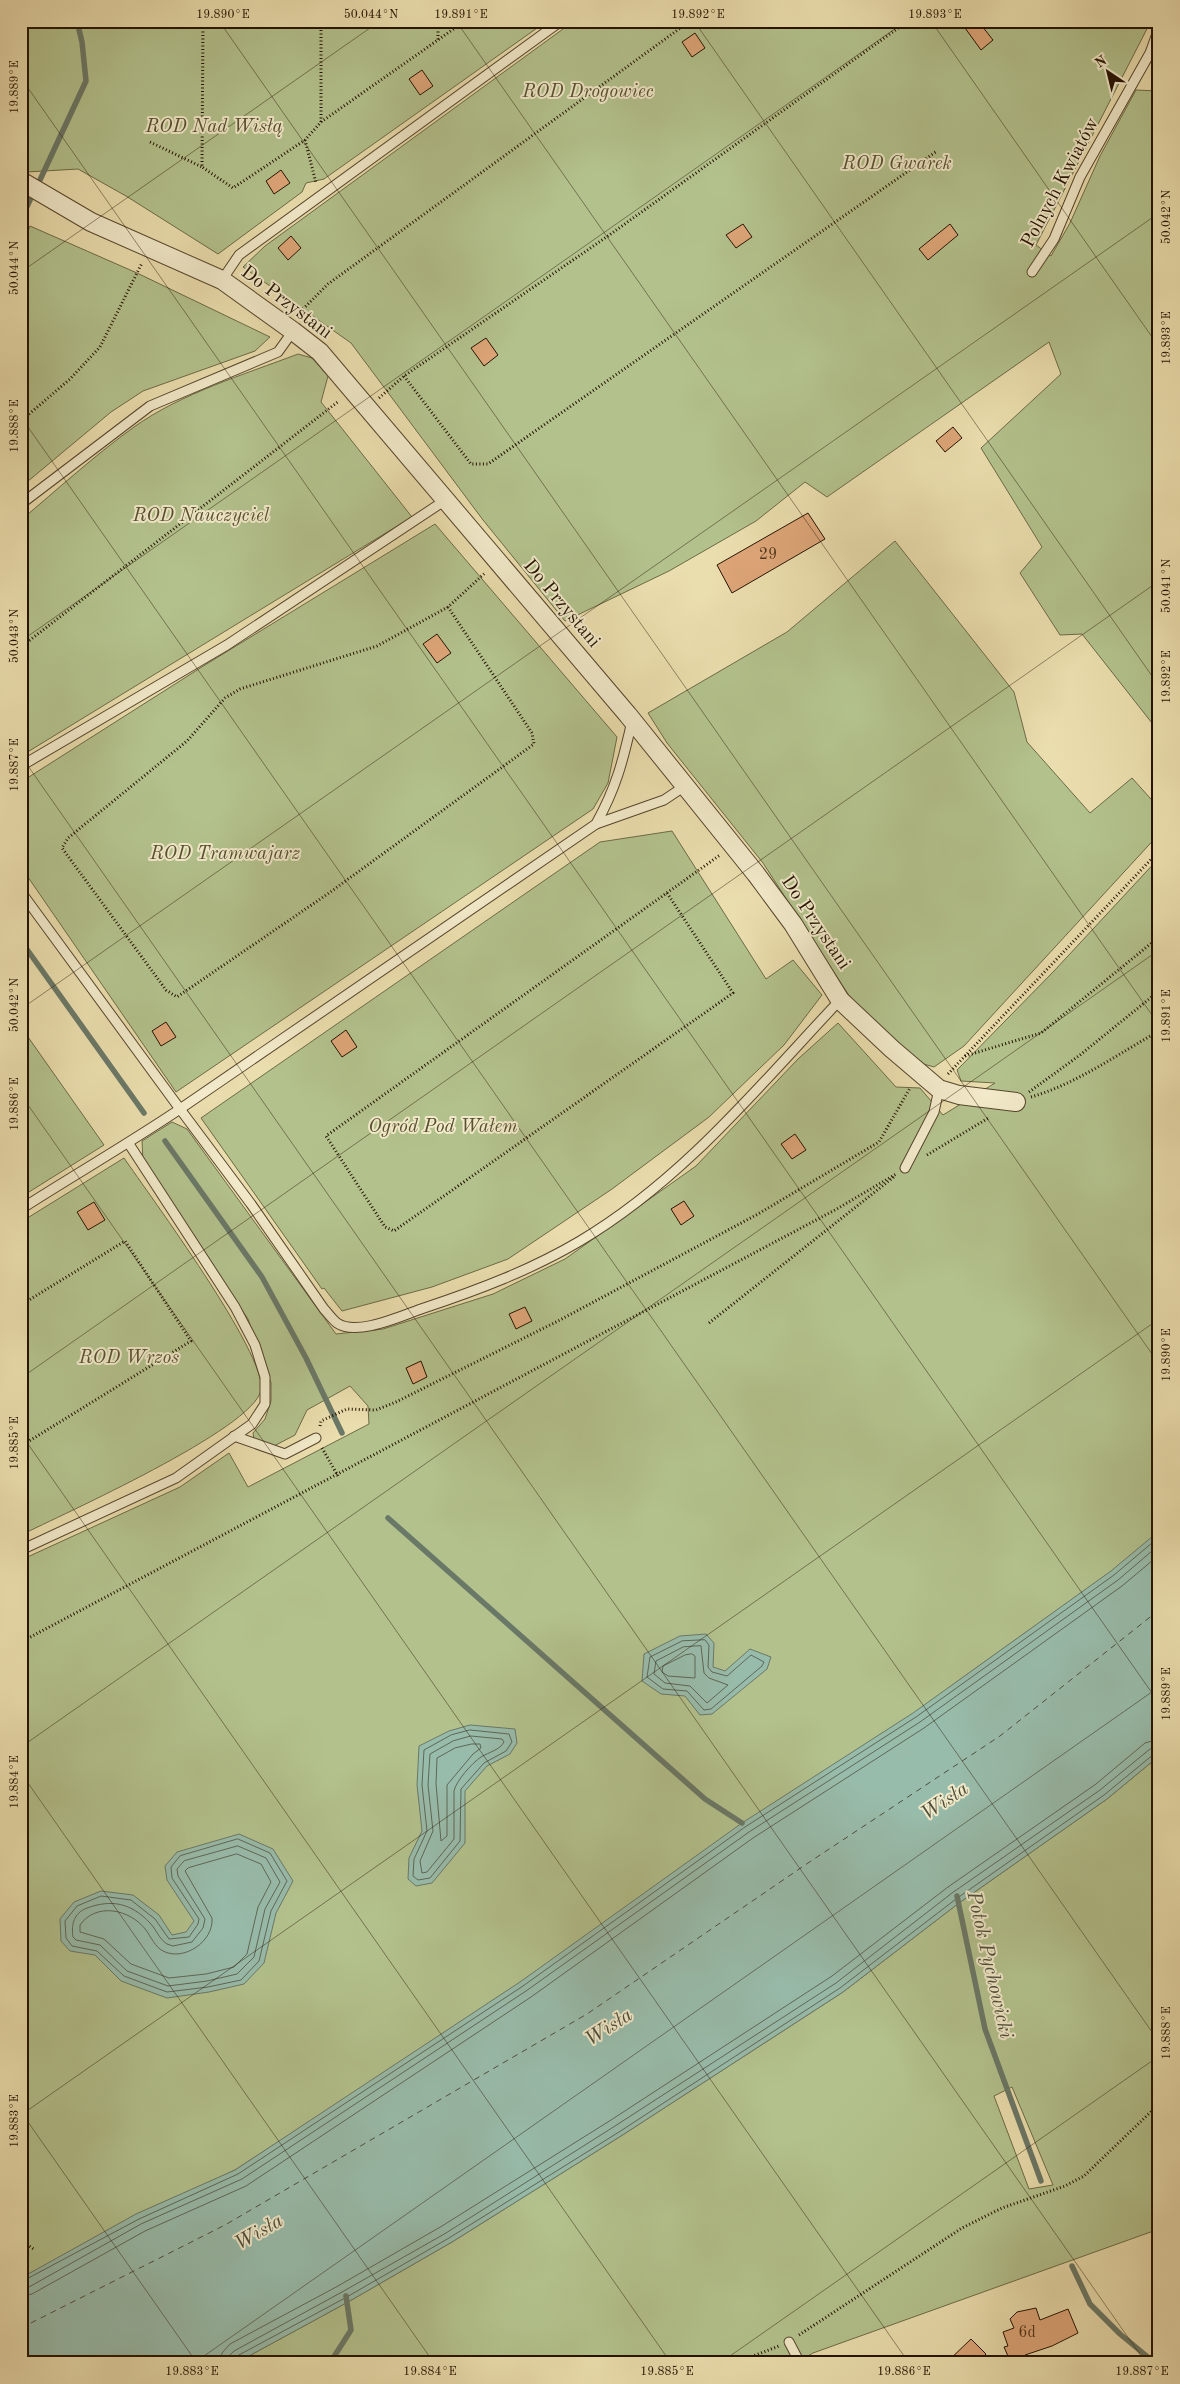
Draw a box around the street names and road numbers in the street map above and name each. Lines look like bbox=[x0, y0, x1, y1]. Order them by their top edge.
street label: Polnych Kwiatów bbox=[1019, 115, 1103, 251]
street label: Do Przystani bbox=[237, 263, 335, 343]
street label: Do Przystani bbox=[519, 556, 603, 652]
street label: Do Przystani bbox=[777, 873, 853, 973]

